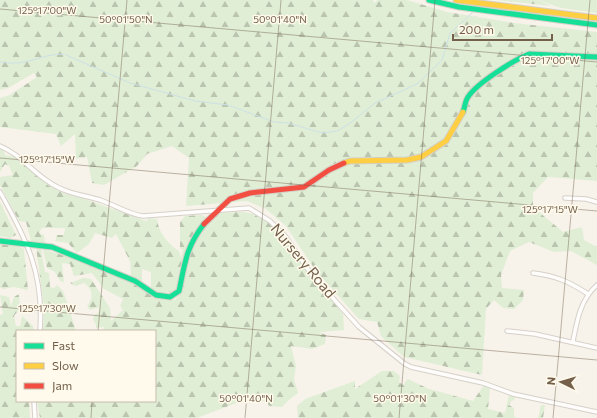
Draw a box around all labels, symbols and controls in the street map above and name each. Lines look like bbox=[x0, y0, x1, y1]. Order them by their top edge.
text: 125°17'00"W bbox=[18, 4, 76, 16]
text: 50°01'50"N bbox=[99, 13, 153, 25]
text: 50°01'40"N bbox=[253, 13, 307, 25]
scale bar bbox=[453, 16, 552, 42]
text: 200 m bbox=[459, 22, 494, 36]
text: 125°17'00"W bbox=[521, 54, 579, 66]
text: 125°17'15"W bbox=[19, 153, 75, 165]
text: 125°17'15"W bbox=[522, 203, 578, 215]
street label: Nursery Road bbox=[267, 219, 340, 301]
text: 125°17'30"W bbox=[18, 302, 76, 314]
legend bbox=[16, 330, 156, 402]
text: Fast bbox=[52, 338, 75, 352]
text: Slow bbox=[52, 358, 79, 372]
north arrow bbox=[541, 362, 581, 402]
text: N bbox=[544, 376, 557, 386]
text: Jam bbox=[52, 378, 72, 393]
text: 50°01'40"N bbox=[219, 392, 273, 404]
text: 50°01'30"N bbox=[373, 392, 427, 404]

